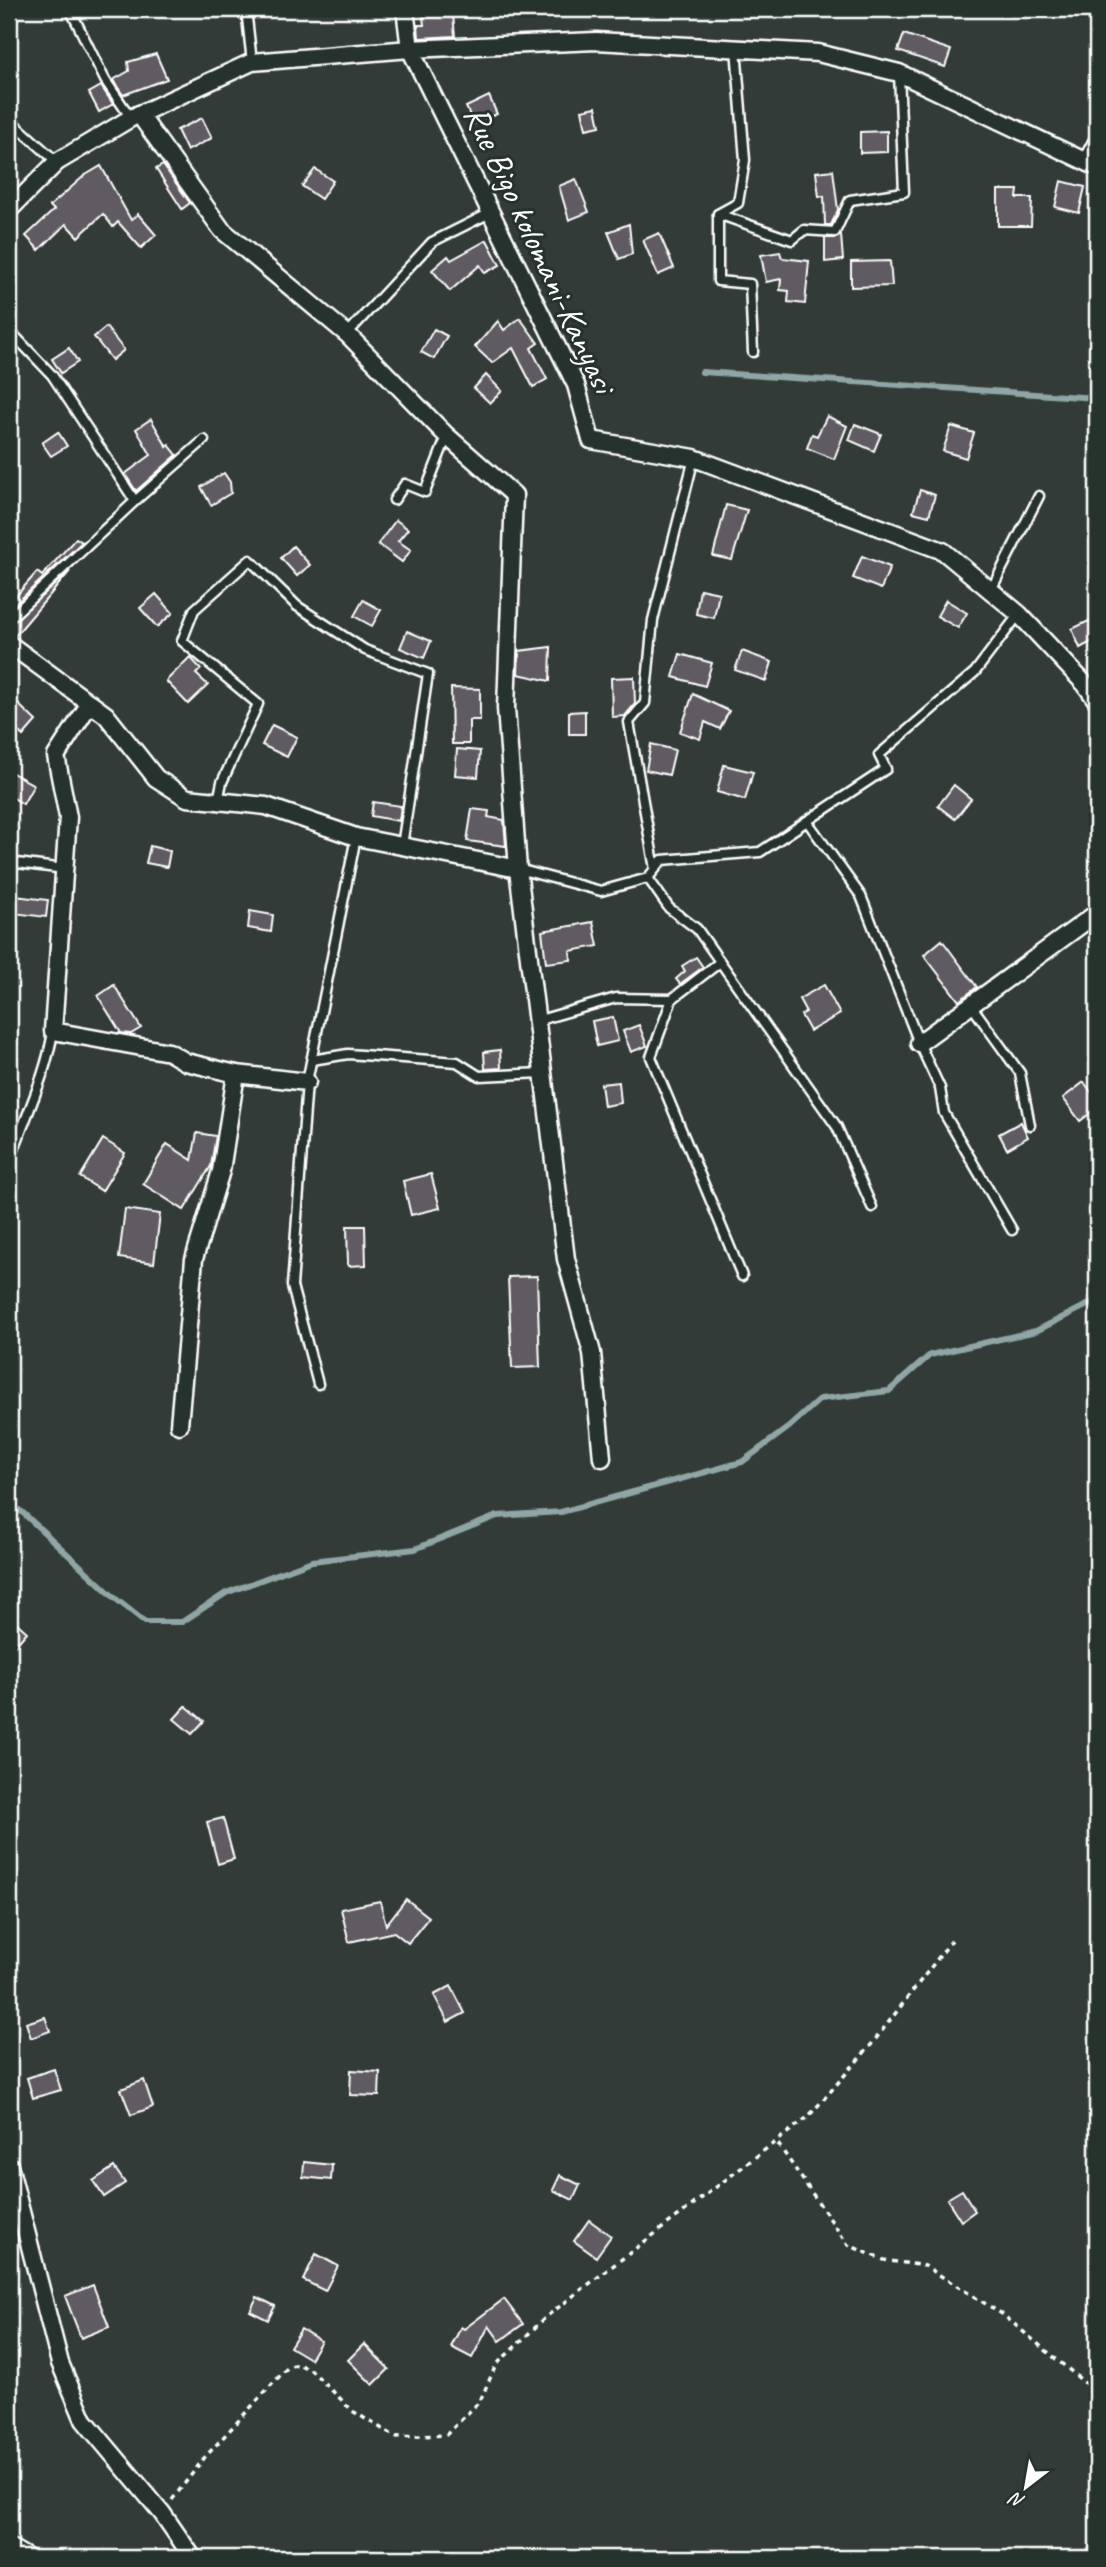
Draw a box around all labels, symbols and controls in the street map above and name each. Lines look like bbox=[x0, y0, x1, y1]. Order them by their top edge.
street label: Rue Bigo kolomani-Kanyasi bbox=[454, 98, 628, 404]
north arrow bbox=[990, 2452, 1060, 2522]
text: N bbox=[1004, 2486, 1029, 2514]

